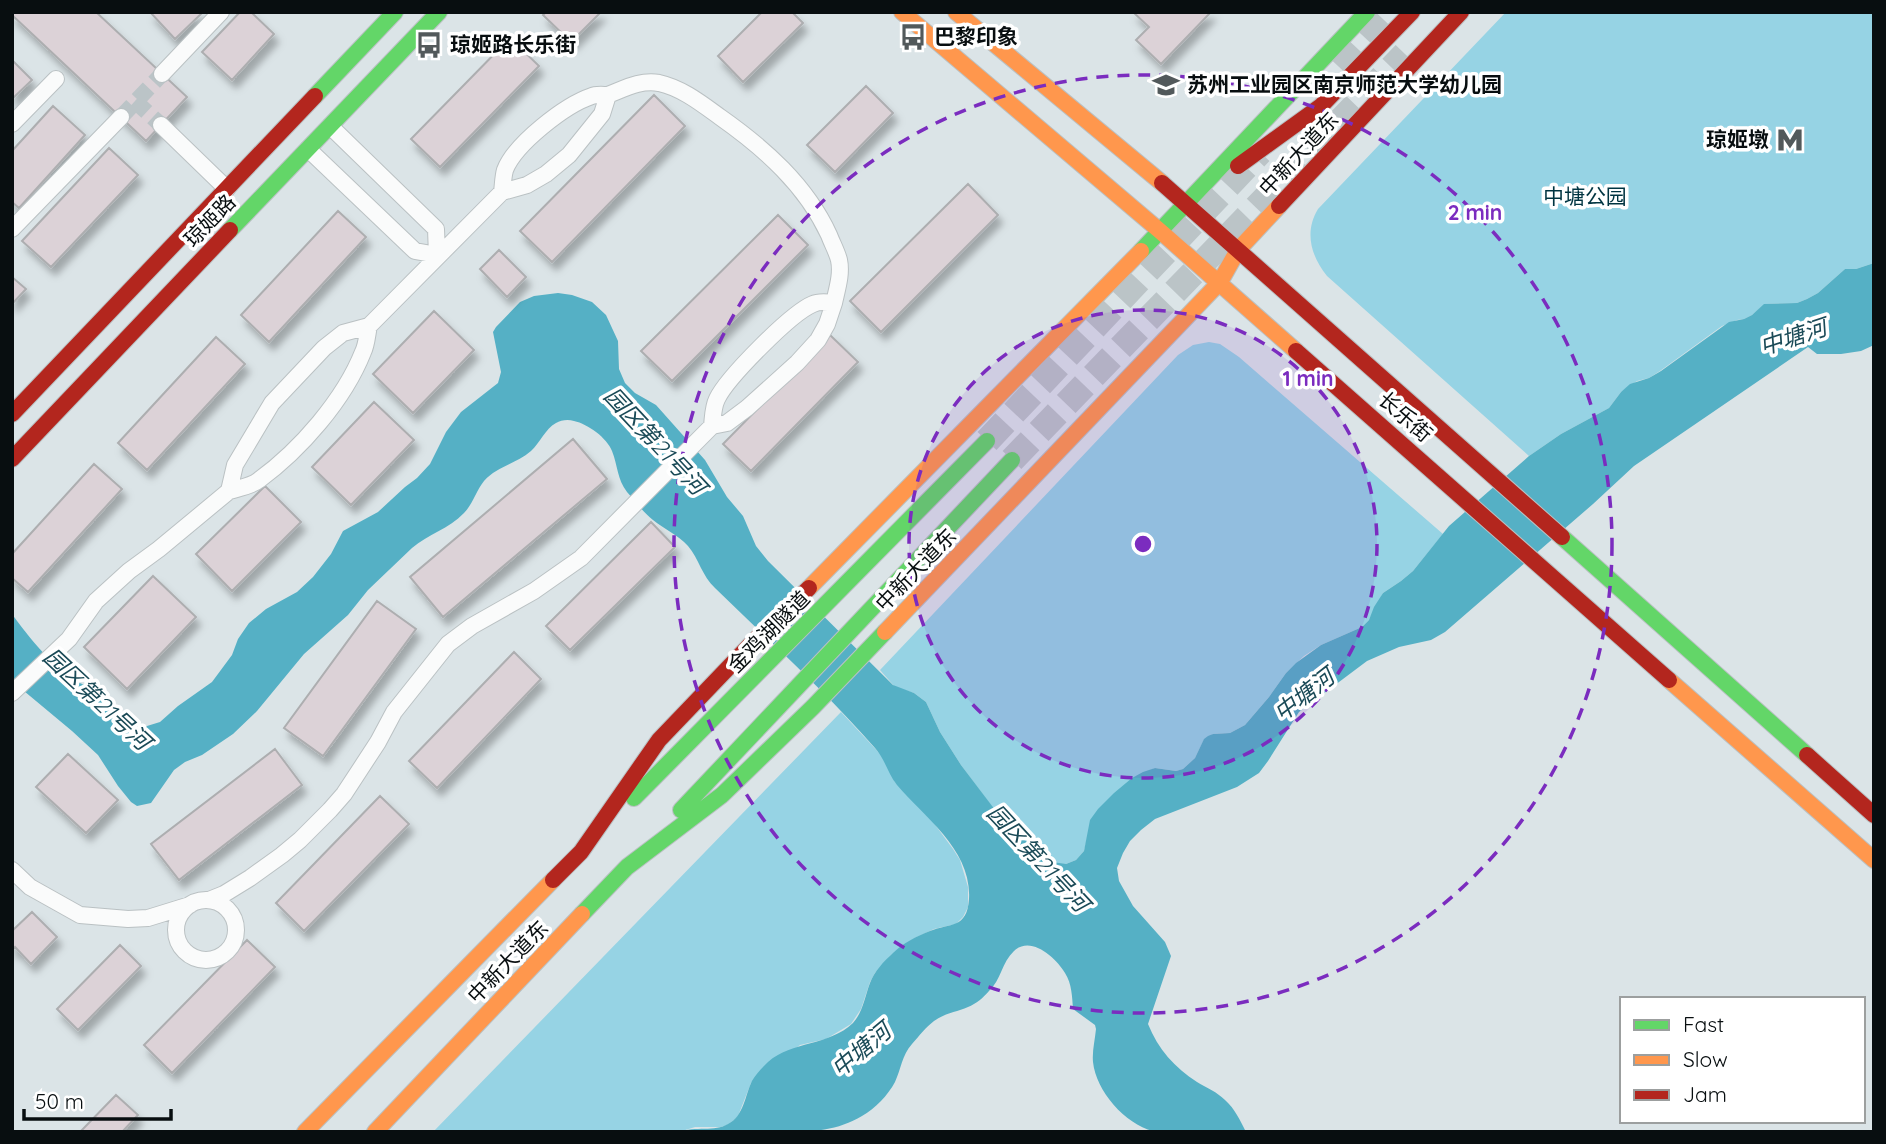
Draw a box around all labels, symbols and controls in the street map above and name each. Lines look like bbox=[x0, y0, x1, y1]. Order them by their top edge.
bus stop icon: 巴黎印象 bbox=[898, 22, 928, 52]
place label: 巴黎印象 bbox=[934, 23, 1018, 49]
bus stop icon: 琼姬路长乐街 bbox=[414, 30, 444, 60]
place label: 琼姬路长乐街 bbox=[450, 31, 576, 57]
school or university icon: 苏州工业园区南京师范大学幼儿园 bbox=[1151, 70, 1181, 100]
place label: 苏州工业园区南京师范大学幼儿园 bbox=[1187, 71, 1502, 97]
street label: 中新大道东 bbox=[1253, 106, 1344, 201]
metro station icon: 琼姬墩 bbox=[1775, 125, 1805, 155]
place label: 琼姬墩 bbox=[1706, 126, 1769, 152]
park label: 中塘公园 bbox=[1543, 183, 1627, 209]
street label: 琼姬路 bbox=[178, 189, 241, 252]
text: 2 min bbox=[1448, 199, 1502, 225]
water label: 中塘河 bbox=[1756, 311, 1834, 361]
text: 1 min bbox=[1283, 365, 1333, 391]
water label: 园区第21号河 bbox=[598, 381, 715, 503]
street label: 长乐街 bbox=[1373, 386, 1438, 447]
street label: 中新大道东 bbox=[869, 523, 961, 616]
centre of rings bbox=[1131, 532, 1155, 556]
street label: 金鸡湖隧道 bbox=[722, 585, 815, 678]
water label: 园区第21号河 bbox=[38, 642, 160, 758]
water label: 中塘河 bbox=[1268, 659, 1343, 727]
water label: 园区第21号河 bbox=[981, 798, 1098, 920]
street label: 中新大道东 bbox=[461, 915, 553, 1008]
legend bbox=[1620, 997, 1865, 1123]
text: Fast bbox=[1683, 1011, 1724, 1037]
water label: 中塘河 bbox=[825, 1014, 899, 1083]
text: Slow bbox=[1683, 1046, 1728, 1072]
scale bar bbox=[24, 1078, 172, 1122]
text: Jam bbox=[1683, 1081, 1727, 1107]
text: 50 m bbox=[35, 1088, 84, 1114]

